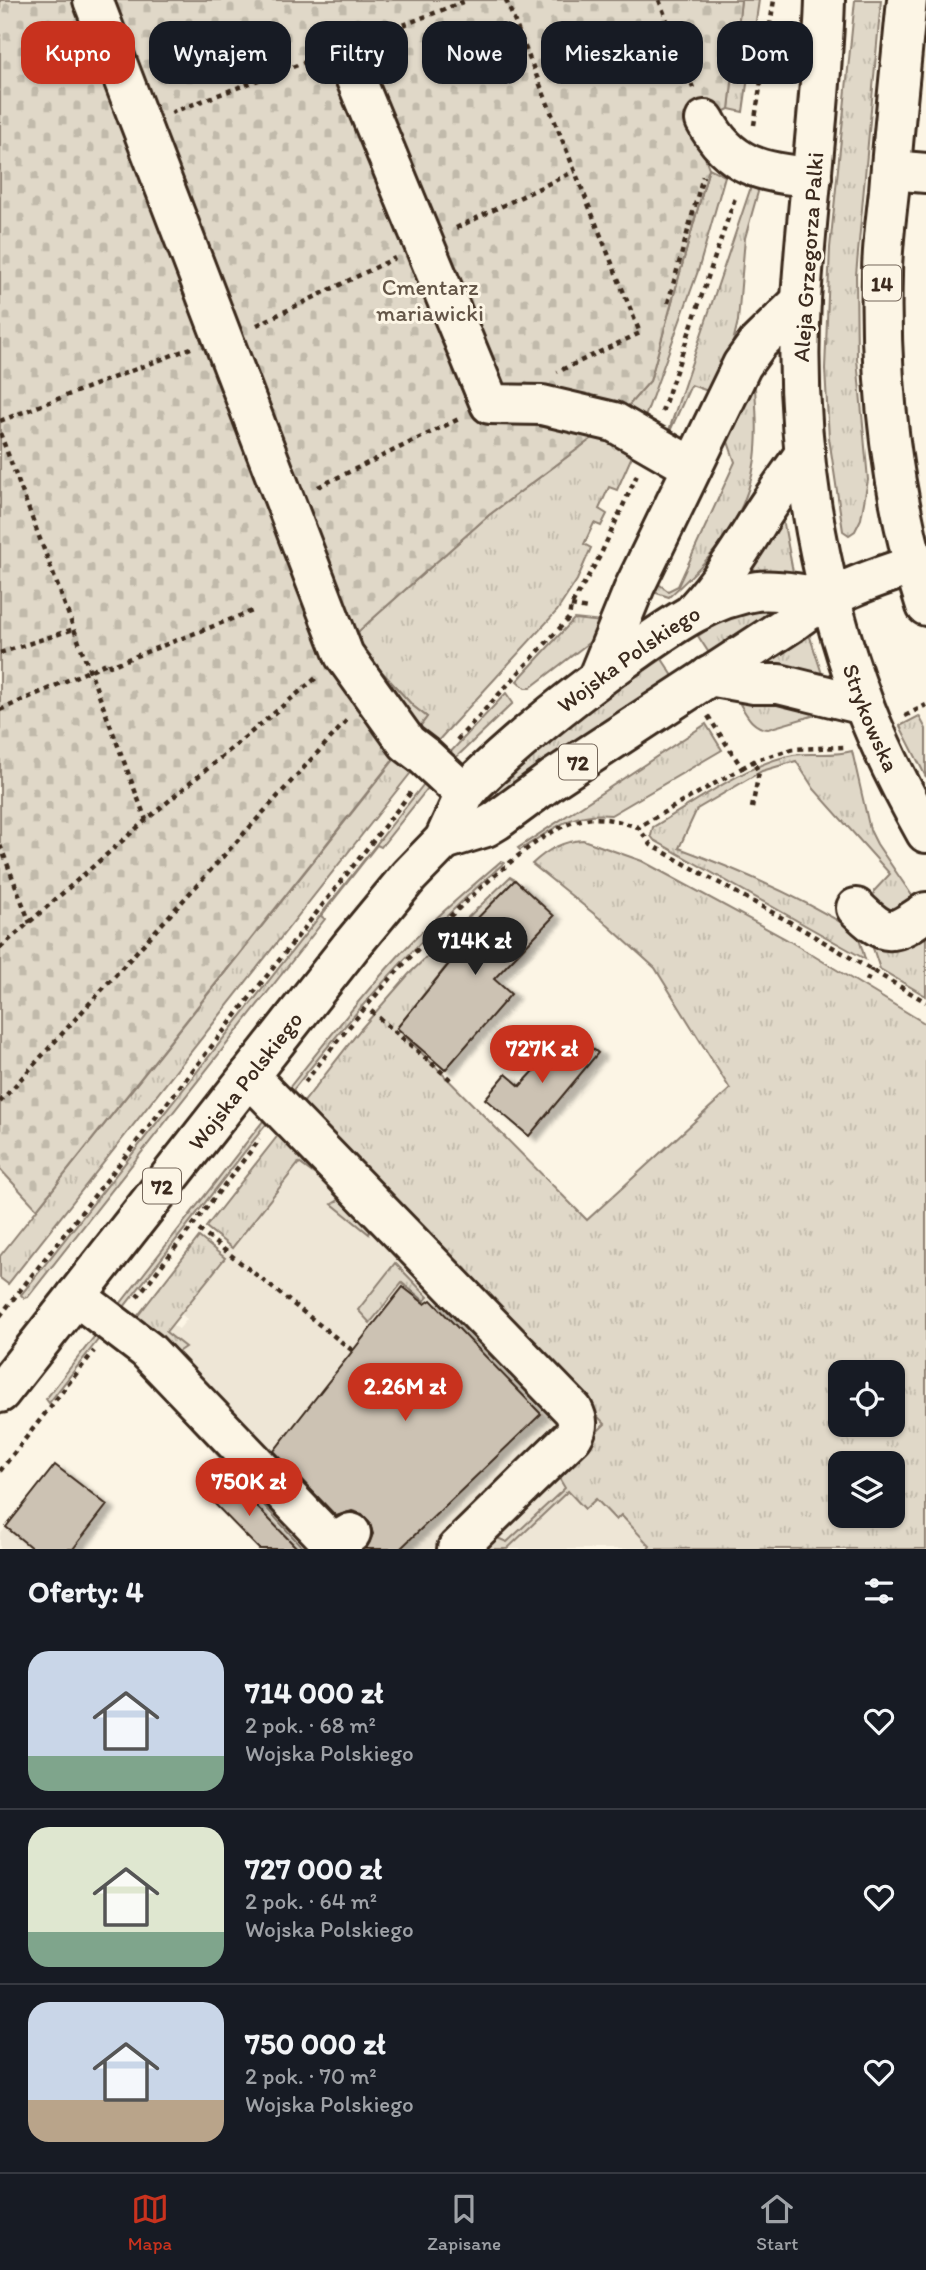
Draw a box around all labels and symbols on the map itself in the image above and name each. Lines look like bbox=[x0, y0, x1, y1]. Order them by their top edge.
street label: Aleja Grzegorza Palki bbox=[787, 151, 829, 363]
road number: 14 bbox=[863, 266, 901, 300]
park label: Cmentarz mariawicki bbox=[376, 273, 484, 327]
street label: Wojska Polskiego bbox=[551, 599, 705, 719]
street label: Strykowska bbox=[837, 660, 905, 776]
road number: 72 bbox=[559, 744, 597, 780]
pin: 714K zł bbox=[410, 918, 540, 977]
street label: Wojska Polskiego bbox=[182, 1006, 308, 1156]
pin: 727K zł bbox=[477, 1026, 607, 1085]
road number: 72 bbox=[143, 1168, 181, 1204]
pin: 2.26M zł bbox=[333, 1364, 477, 1423]
pin: 750K zł bbox=[184, 1458, 314, 1518]

